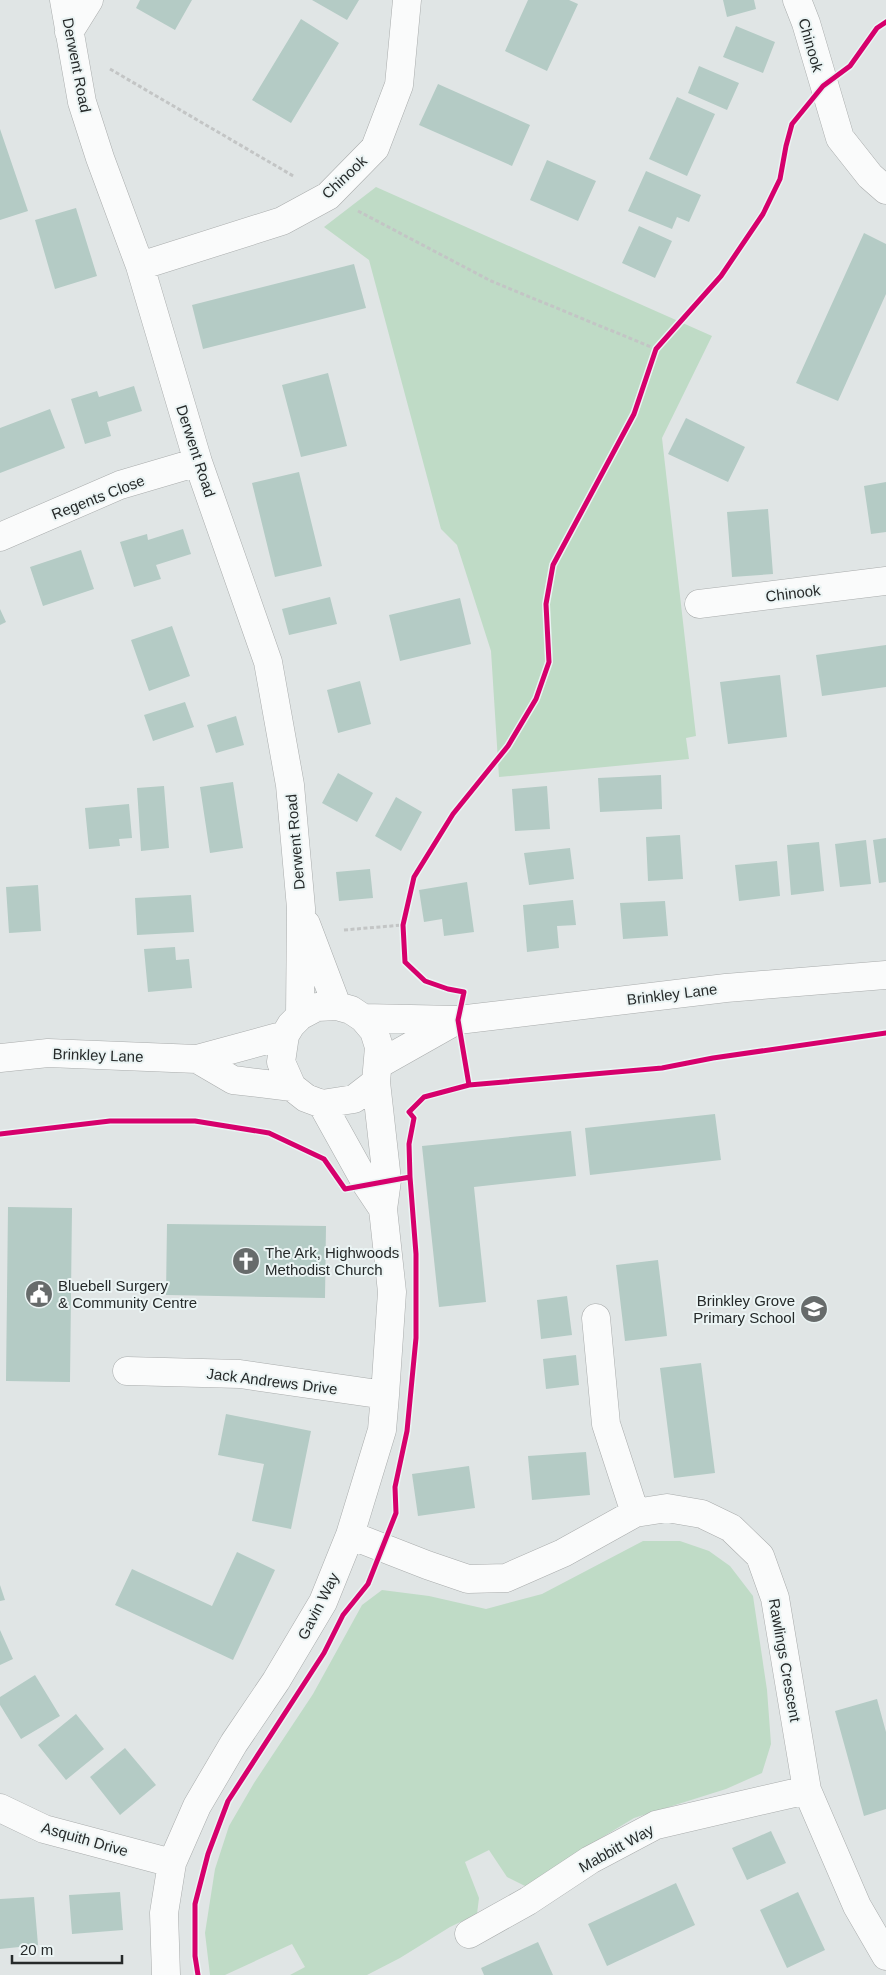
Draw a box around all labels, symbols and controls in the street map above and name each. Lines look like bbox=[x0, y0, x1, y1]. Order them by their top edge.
street label: Derwent Road bbox=[60, 16, 94, 114]
street label: Chinook bbox=[795, 16, 827, 74]
street label: Chinook bbox=[318, 152, 370, 202]
street label: Derwent Road bbox=[173, 403, 219, 499]
street label: Regents Close bbox=[49, 471, 147, 523]
street label: Chinook bbox=[765, 581, 822, 605]
street label: Derwent Road bbox=[282, 793, 308, 891]
street label: Brinkley Lane bbox=[626, 980, 718, 1008]
street label: Brinkley Lane bbox=[52, 1045, 144, 1065]
place label: The Ark, Highwoods Methodist Church bbox=[265, 1244, 399, 1278]
church icon: The Ark, Highwoods Methodist Church bbox=[231, 1246, 261, 1276]
place label: Bluebell Surgery & Community Centre bbox=[58, 1277, 197, 1311]
public building icon: Bluebell Surgery & Community Centre bbox=[24, 1279, 54, 1309]
place label: Brinkley Grove Primary School bbox=[693, 1292, 795, 1326]
school or university icon: Brinkley Grove Primary School bbox=[799, 1294, 829, 1324]
street label: Jack Andrews Drive bbox=[206, 1365, 338, 1397]
street label: Gavin Way bbox=[294, 1569, 342, 1642]
street label: Rawlings Crescent bbox=[766, 1597, 804, 1724]
street label: Asquith Drive bbox=[40, 1819, 130, 1859]
street label: Mabbitt Way bbox=[576, 1820, 657, 1876]
scale bar bbox=[12, 1932, 122, 1964]
text: 20 m bbox=[20, 1941, 53, 1958]

